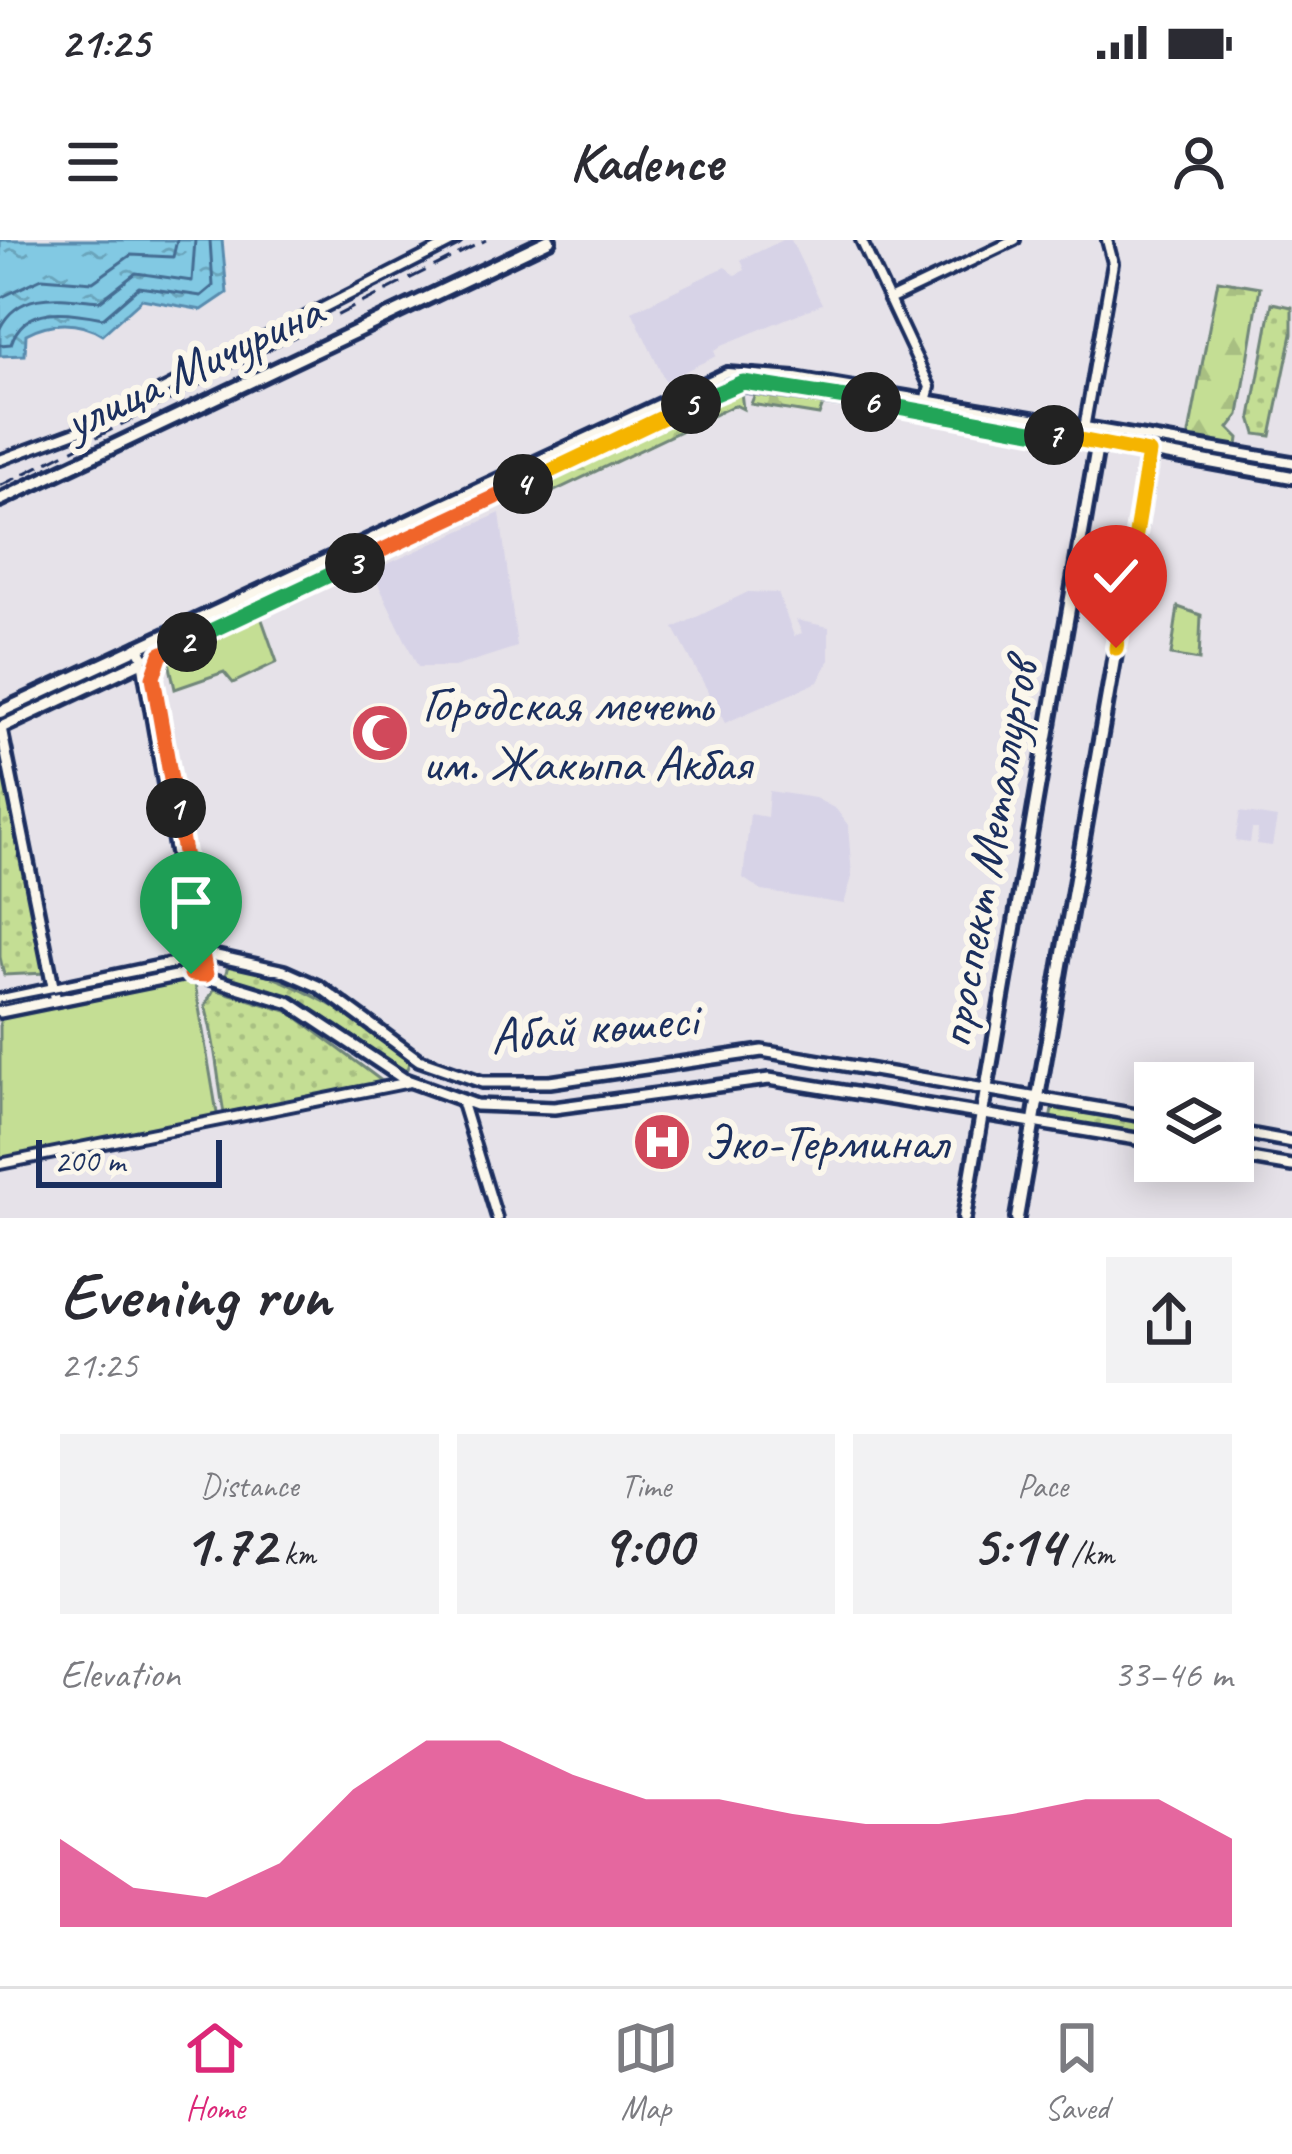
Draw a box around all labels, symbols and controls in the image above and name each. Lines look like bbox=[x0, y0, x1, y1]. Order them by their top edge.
text: 21:25 bbox=[60, 14, 149, 71]
text: Kadence bbox=[570, 128, 722, 196]
icon: menu bbox=[60, 129, 126, 195]
icon: person bbox=[1166, 129, 1232, 195]
street label: улица Мичурина bbox=[51, 277, 336, 455]
pin: 6 bbox=[841, 372, 901, 432]
pin: 5 bbox=[661, 374, 721, 434]
text: 6 bbox=[863, 381, 879, 423]
text: 5 bbox=[684, 383, 698, 425]
pin: 7 bbox=[1024, 405, 1084, 465]
text: 7 bbox=[1047, 414, 1061, 456]
pin: 4 bbox=[493, 454, 553, 514]
text: 4 bbox=[516, 463, 530, 505]
pin bbox=[1065, 525, 1167, 648]
pin: 3 bbox=[325, 533, 385, 593]
text: 3 bbox=[348, 542, 362, 584]
icon: check bbox=[1083, 543, 1149, 609]
pin: 2 bbox=[157, 612, 217, 672]
text: 2 bbox=[180, 621, 194, 663]
street label: проспект Металлургов bbox=[922, 646, 1054, 1052]
place label: Городская мечеть им. Жакыпа Акбая bbox=[422, 672, 755, 795]
mosque icon: Городская мечеть им. Жакыпа Акбая bbox=[349, 702, 411, 764]
pin: 1 bbox=[146, 778, 206, 838]
text: 1 bbox=[169, 787, 183, 829]
pin bbox=[140, 851, 242, 974]
icon: arrive bbox=[158, 869, 224, 935]
street label: Абай көшесі bbox=[488, 986, 706, 1068]
map controls bbox=[1134, 1062, 1254, 1182]
button: layers bbox=[1134, 1062, 1254, 1182]
place label: Эко-Терминал bbox=[704, 1110, 951, 1174]
hospital icon: Эко-Терминал bbox=[631, 1111, 693, 1173]
scale bar bbox=[36, 1134, 222, 1187]
text: 200 m bbox=[54, 1140, 125, 1182]
text: Evening run bbox=[60, 1254, 330, 1337]
button: share bbox=[1106, 1257, 1232, 1383]
text: 21:25 bbox=[60, 1341, 138, 1390]
text: Distance bbox=[200, 1465, 299, 1507]
text: Time bbox=[621, 1465, 671, 1507]
text: Pace bbox=[1017, 1465, 1068, 1507]
text: 1.72 bbox=[183, 1507, 276, 1583]
text: 9:00 bbox=[600, 1507, 692, 1583]
text: 5:14 bbox=[971, 1507, 1063, 1583]
text: km bbox=[276, 1533, 316, 1575]
text: /km bbox=[1063, 1533, 1114, 1575]
text: Elevation bbox=[60, 1650, 180, 1699]
text: 33–46 m bbox=[1113, 1650, 1232, 1699]
tab: Home bbox=[182, 2015, 248, 2129]
tab: Map bbox=[613, 2015, 679, 2129]
tab: Saved bbox=[1044, 2015, 1110, 2129]

